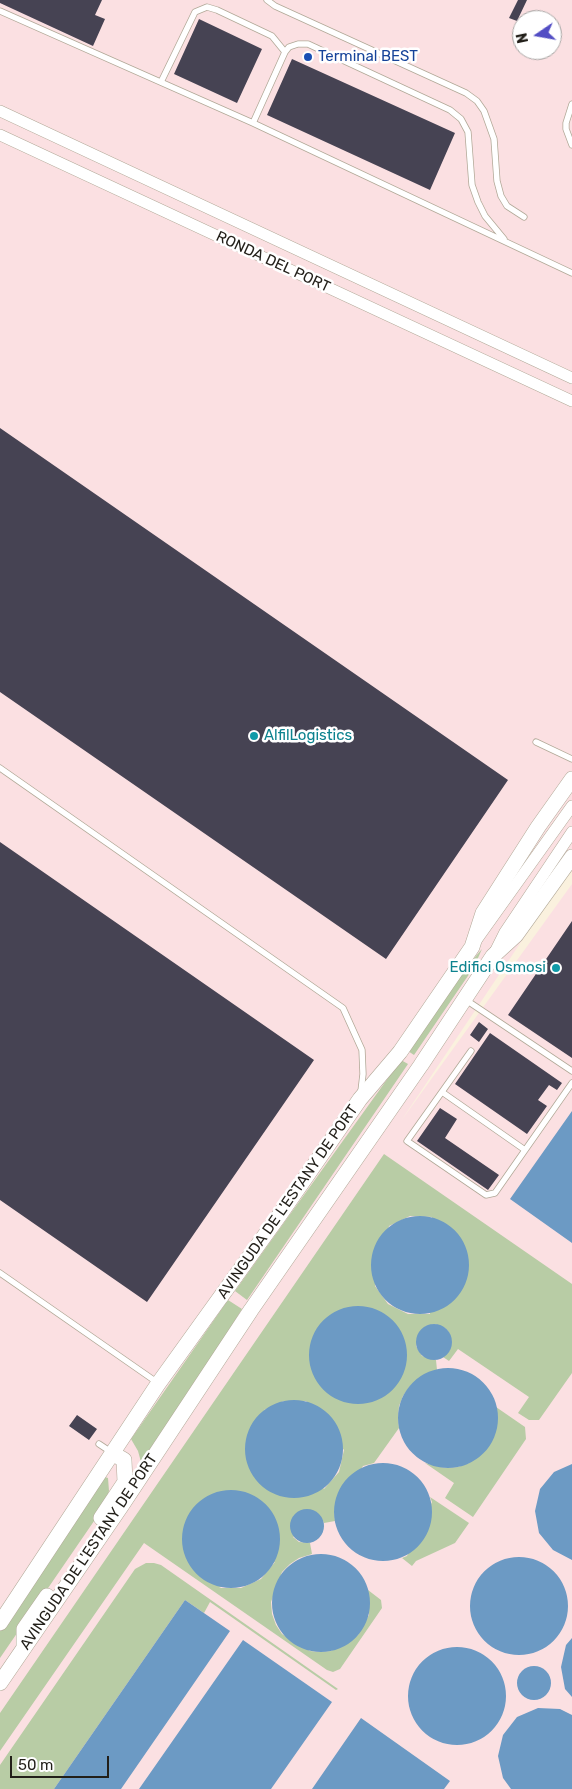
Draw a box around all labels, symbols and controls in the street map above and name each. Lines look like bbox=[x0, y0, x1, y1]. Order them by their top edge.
north arrow bbox=[512, 10, 562, 60]
text: N bbox=[513, 31, 532, 45]
place label: Terminal BEST bbox=[318, 48, 418, 66]
marker: Terminal BEST bbox=[302, 51, 314, 63]
street label: RONDA DEL PORT bbox=[213, 228, 333, 296]
place label: AlfilLogistics bbox=[264, 727, 352, 745]
marker: AlfilLogistics bbox=[248, 730, 260, 742]
place label: Edifici Osmosi bbox=[450, 959, 546, 977]
marker: Edifici Osmosi bbox=[550, 962, 562, 974]
street label: AVINGUDA DE L'ESTANY DE PORT bbox=[214, 1102, 362, 1302]
street label: AVINGUDA DE L'ESTANY DE PORT bbox=[17, 1451, 161, 1653]
scale bar bbox=[12, 1746, 111, 1778]
text: 50 m bbox=[18, 1756, 53, 1774]

